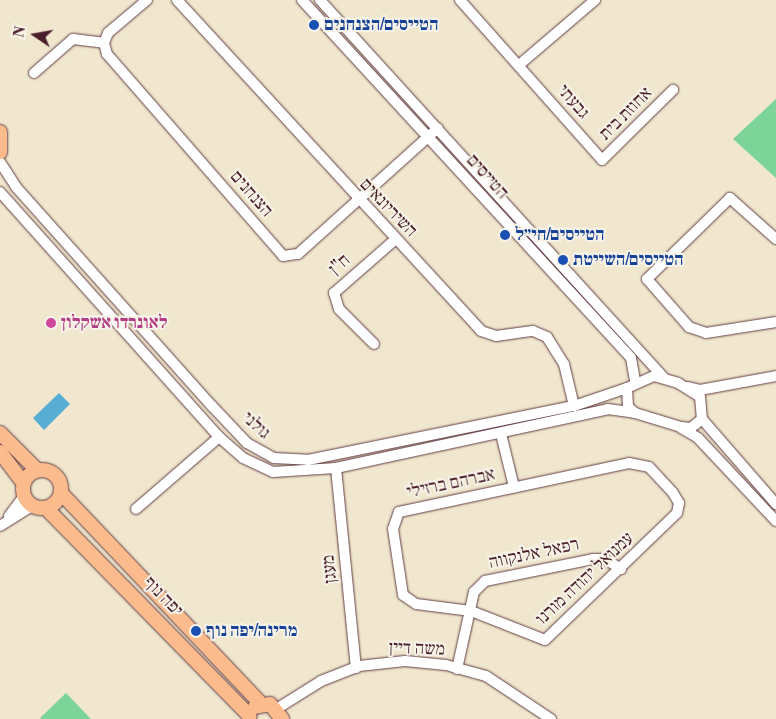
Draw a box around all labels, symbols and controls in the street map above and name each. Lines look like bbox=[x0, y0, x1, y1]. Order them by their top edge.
north arrow bbox=[10, 10, 60, 60]
place label: הטייסים/הצנחנים bbox=[324, 14, 438, 36]
marker: הטייסים/הצנחנים bbox=[308, 19, 320, 31]
text: N bbox=[10, 25, 30, 39]
street label: גבעתי bbox=[552, 80, 594, 124]
street label: אחוזת בית bbox=[595, 83, 657, 145]
street label: הטייסים bbox=[461, 150, 513, 204]
street label: הצנחנים bbox=[225, 166, 277, 222]
street label: השיריונאים bbox=[355, 174, 421, 242]
place label: הטייסים/חי״ל bbox=[515, 224, 605, 246]
marker: הטייסים/חי״ל bbox=[499, 229, 511, 241]
place label: הטייסים/השייטת bbox=[573, 249, 684, 271]
street label: ח"ן bbox=[325, 250, 355, 280]
marker: הטייסים/השייטת bbox=[557, 254, 569, 266]
place label: לאונרדו אשקלון bbox=[61, 312, 168, 334]
marker: לאונרדו אשקלון bbox=[45, 317, 57, 329]
street label: גולני bbox=[237, 408, 275, 444]
street label: אברהם ברזילי bbox=[405, 464, 497, 504]
street label: עמנואל יהודה מורנו bbox=[532, 528, 638, 630]
street label: רפאל אלנקווה bbox=[487, 534, 581, 574]
street label: מעגן bbox=[318, 554, 342, 584]
street label: יפה נוף bbox=[139, 573, 187, 621]
place label: מרינה/יפה נוף bbox=[206, 620, 297, 642]
marker: מרינה/יפה נוף bbox=[190, 625, 202, 637]
street label: משה דיין bbox=[389, 637, 445, 661]

